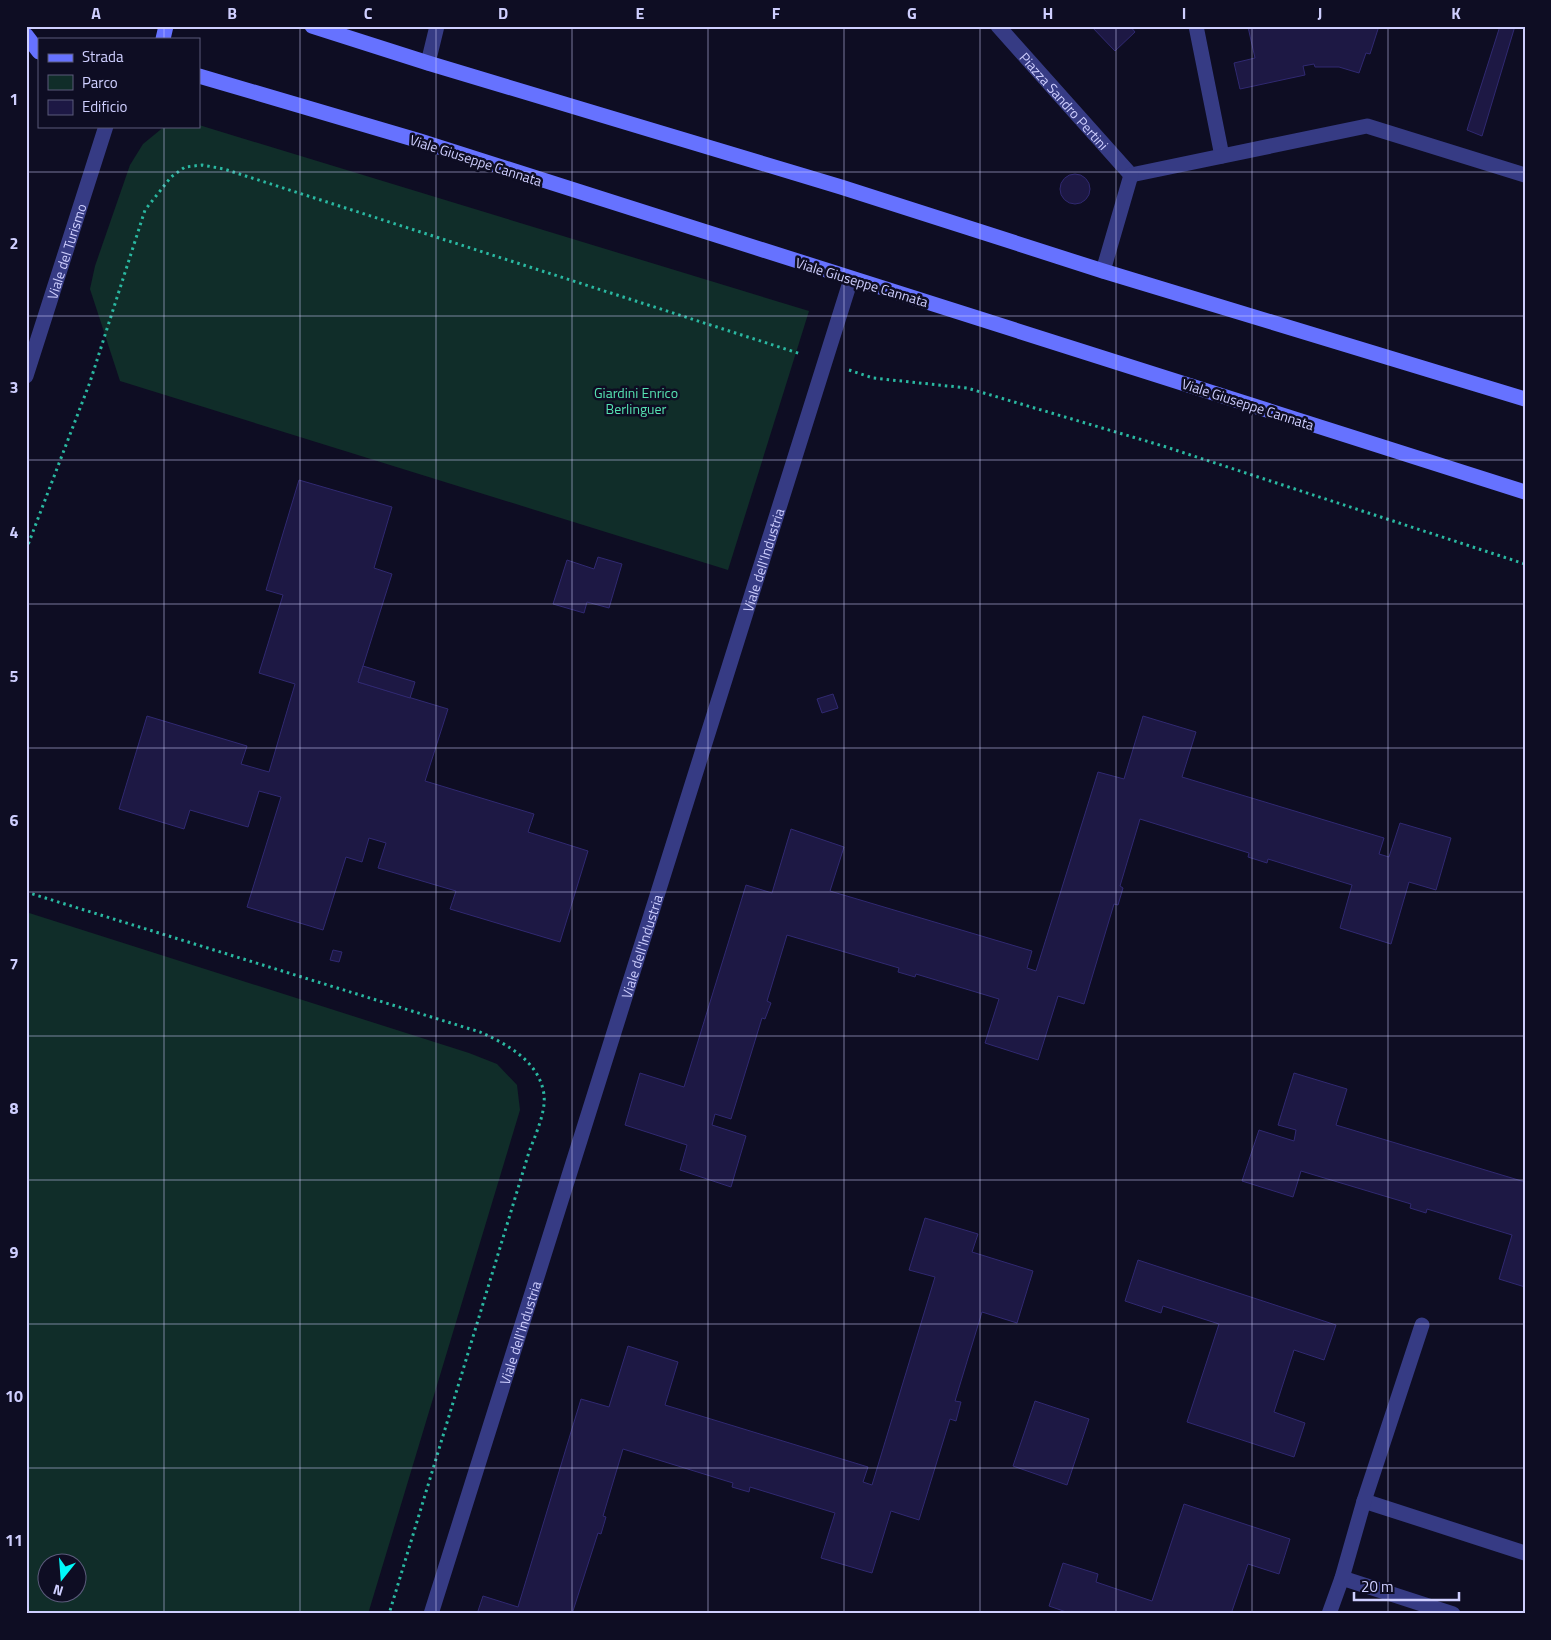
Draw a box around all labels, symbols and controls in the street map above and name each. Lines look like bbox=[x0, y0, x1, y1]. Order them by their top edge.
text: A bbox=[91, 1, 101, 25]
text: B bbox=[227, 1, 237, 25]
text: C bbox=[364, 1, 373, 25]
text: D bbox=[498, 1, 508, 25]
text: E bbox=[636, 1, 645, 25]
text: F bbox=[772, 1, 781, 25]
text: G bbox=[907, 1, 917, 25]
text: H bbox=[1043, 1, 1053, 25]
text: I bbox=[1182, 1, 1186, 25]
text: J bbox=[1318, 1, 1322, 25]
text: K bbox=[1451, 1, 1461, 25]
legend bbox=[38, 38, 200, 128]
text: Strada bbox=[82, 45, 124, 68]
street label: Piazza Sandro Pertini bbox=[1015, 47, 1114, 154]
text: Parco bbox=[82, 71, 118, 94]
text: 1 bbox=[10, 87, 18, 111]
text: Edificio bbox=[82, 95, 127, 118]
street label: Viale Giuseppe Cannata bbox=[407, 129, 545, 191]
street label: Viale del Turismo bbox=[41, 201, 91, 302]
text: 2 bbox=[10, 231, 18, 255]
street label: Viale Giuseppe Cannata bbox=[793, 252, 931, 312]
street label: Viale Giuseppe Cannata bbox=[1179, 373, 1317, 435]
text: 3 bbox=[10, 375, 18, 399]
park label: Giardini Enrico Berlinguer bbox=[594, 382, 678, 419]
street label: Viale dell'Industria bbox=[736, 505, 789, 614]
text: 4 bbox=[10, 520, 19, 544]
text: 5 bbox=[10, 664, 19, 688]
text: 6 bbox=[10, 808, 19, 832]
street label: Viale dell'Industria bbox=[615, 892, 667, 1001]
text: 7 bbox=[10, 952, 18, 976]
text: 8 bbox=[10, 1096, 19, 1120]
text: 9 bbox=[10, 1240, 19, 1264]
street label: Viale dell'Industria bbox=[493, 1278, 546, 1387]
text: 10 bbox=[5, 1384, 23, 1408]
text: 11 bbox=[5, 1528, 23, 1552]
north arrow bbox=[38, 1552, 88, 1602]
scale bar bbox=[1354, 1570, 1458, 1602]
text: 20 m bbox=[1361, 1575, 1394, 1598]
text: N bbox=[50, 1579, 66, 1602]

